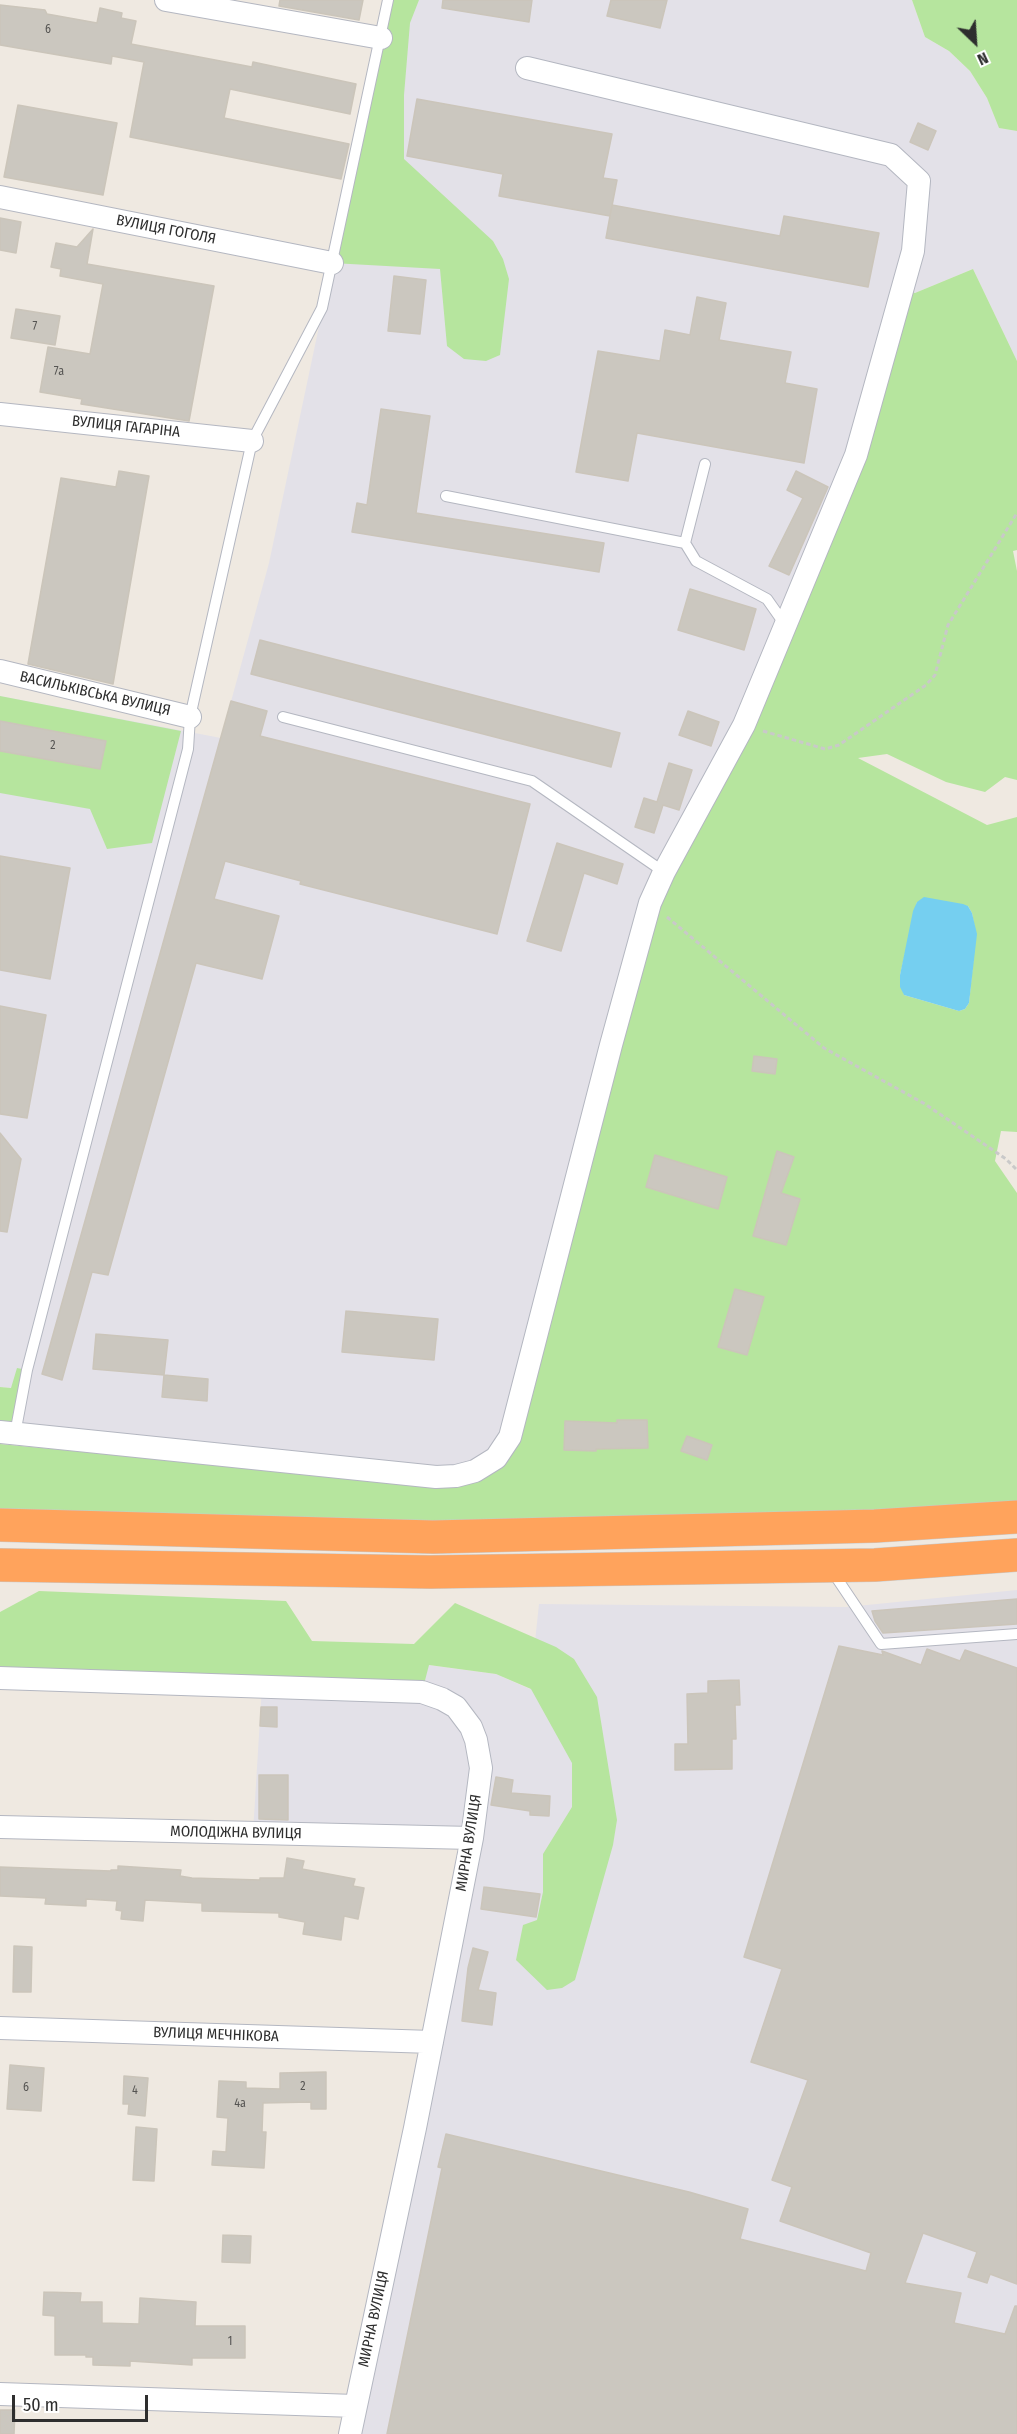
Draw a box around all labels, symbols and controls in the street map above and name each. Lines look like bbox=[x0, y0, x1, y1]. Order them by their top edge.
north arrow bbox=[945, 12, 1005, 72]
house number: 6 bbox=[45, 23, 51, 37]
text: N bbox=[974, 48, 991, 69]
street label: ВУЛИЦЯ ГОГОЛЯ bbox=[115, 212, 217, 248]
house number: 7 bbox=[33, 320, 37, 334]
house number: 7а bbox=[54, 365, 64, 379]
street label: ВУЛИЦЯ ГАГАРІНА bbox=[71, 412, 181, 442]
street label: ВАСИЛЬКІВСЬКА ВУЛИЦЯ bbox=[18, 668, 172, 720]
house number: 2 bbox=[50, 739, 56, 753]
street label: МИРНА ВУЛИЦЯ bbox=[452, 1793, 486, 1893]
street label: МОЛОДІЖНА ВУЛИЦЯ bbox=[170, 1823, 302, 1843]
street label: ВУЛИЦЯ МЕЧНІКОВА bbox=[153, 2024, 279, 2046]
house number: 2 bbox=[300, 2080, 306, 2094]
house number: 6 bbox=[23, 2081, 29, 2095]
house number: 4 bbox=[132, 2084, 138, 2098]
house number: 4а bbox=[234, 2097, 246, 2111]
street label: МИРНА ВУЛИЦЯ bbox=[355, 2269, 393, 2369]
house number: 1 bbox=[228, 2335, 232, 2349]
scale bar bbox=[15, 2383, 152, 2421]
text: 50 m bbox=[23, 2394, 59, 2416]

